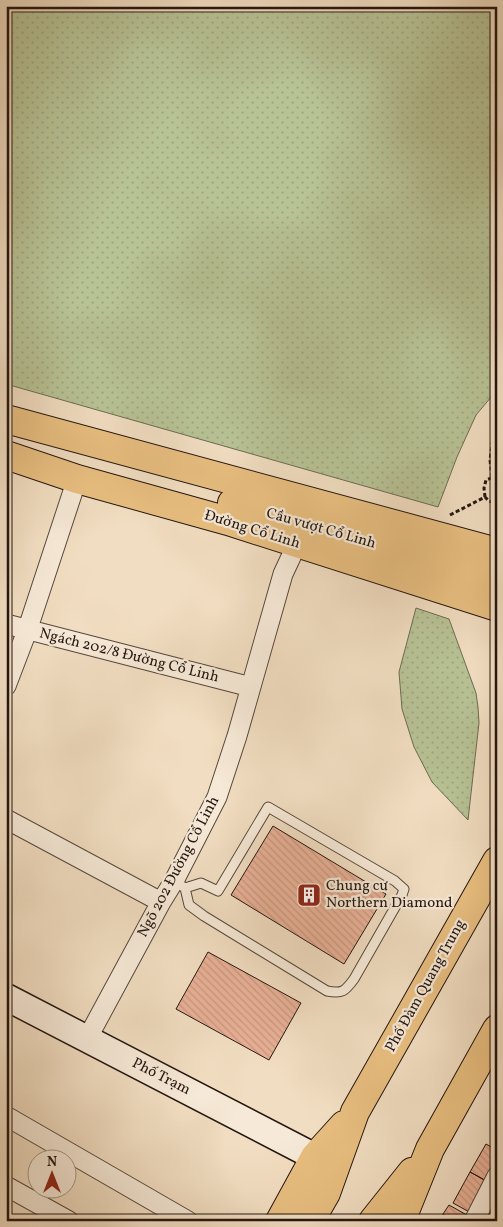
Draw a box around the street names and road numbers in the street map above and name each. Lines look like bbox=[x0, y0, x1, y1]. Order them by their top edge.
street label: Cầu vượt Cổ Linh bbox=[264, 503, 378, 555]
street label: Đường Cổ Linh bbox=[201, 505, 303, 555]
street label: Ngách 202/8 Đường Cổ Linh bbox=[37, 623, 221, 689]
street label: Ngõ 202 Đường Cổ Linh bbox=[133, 793, 225, 941]
street label: Phố Đàm Quang Trung bbox=[381, 915, 471, 1056]
street label: Phố Trạm bbox=[128, 1053, 194, 1101]

